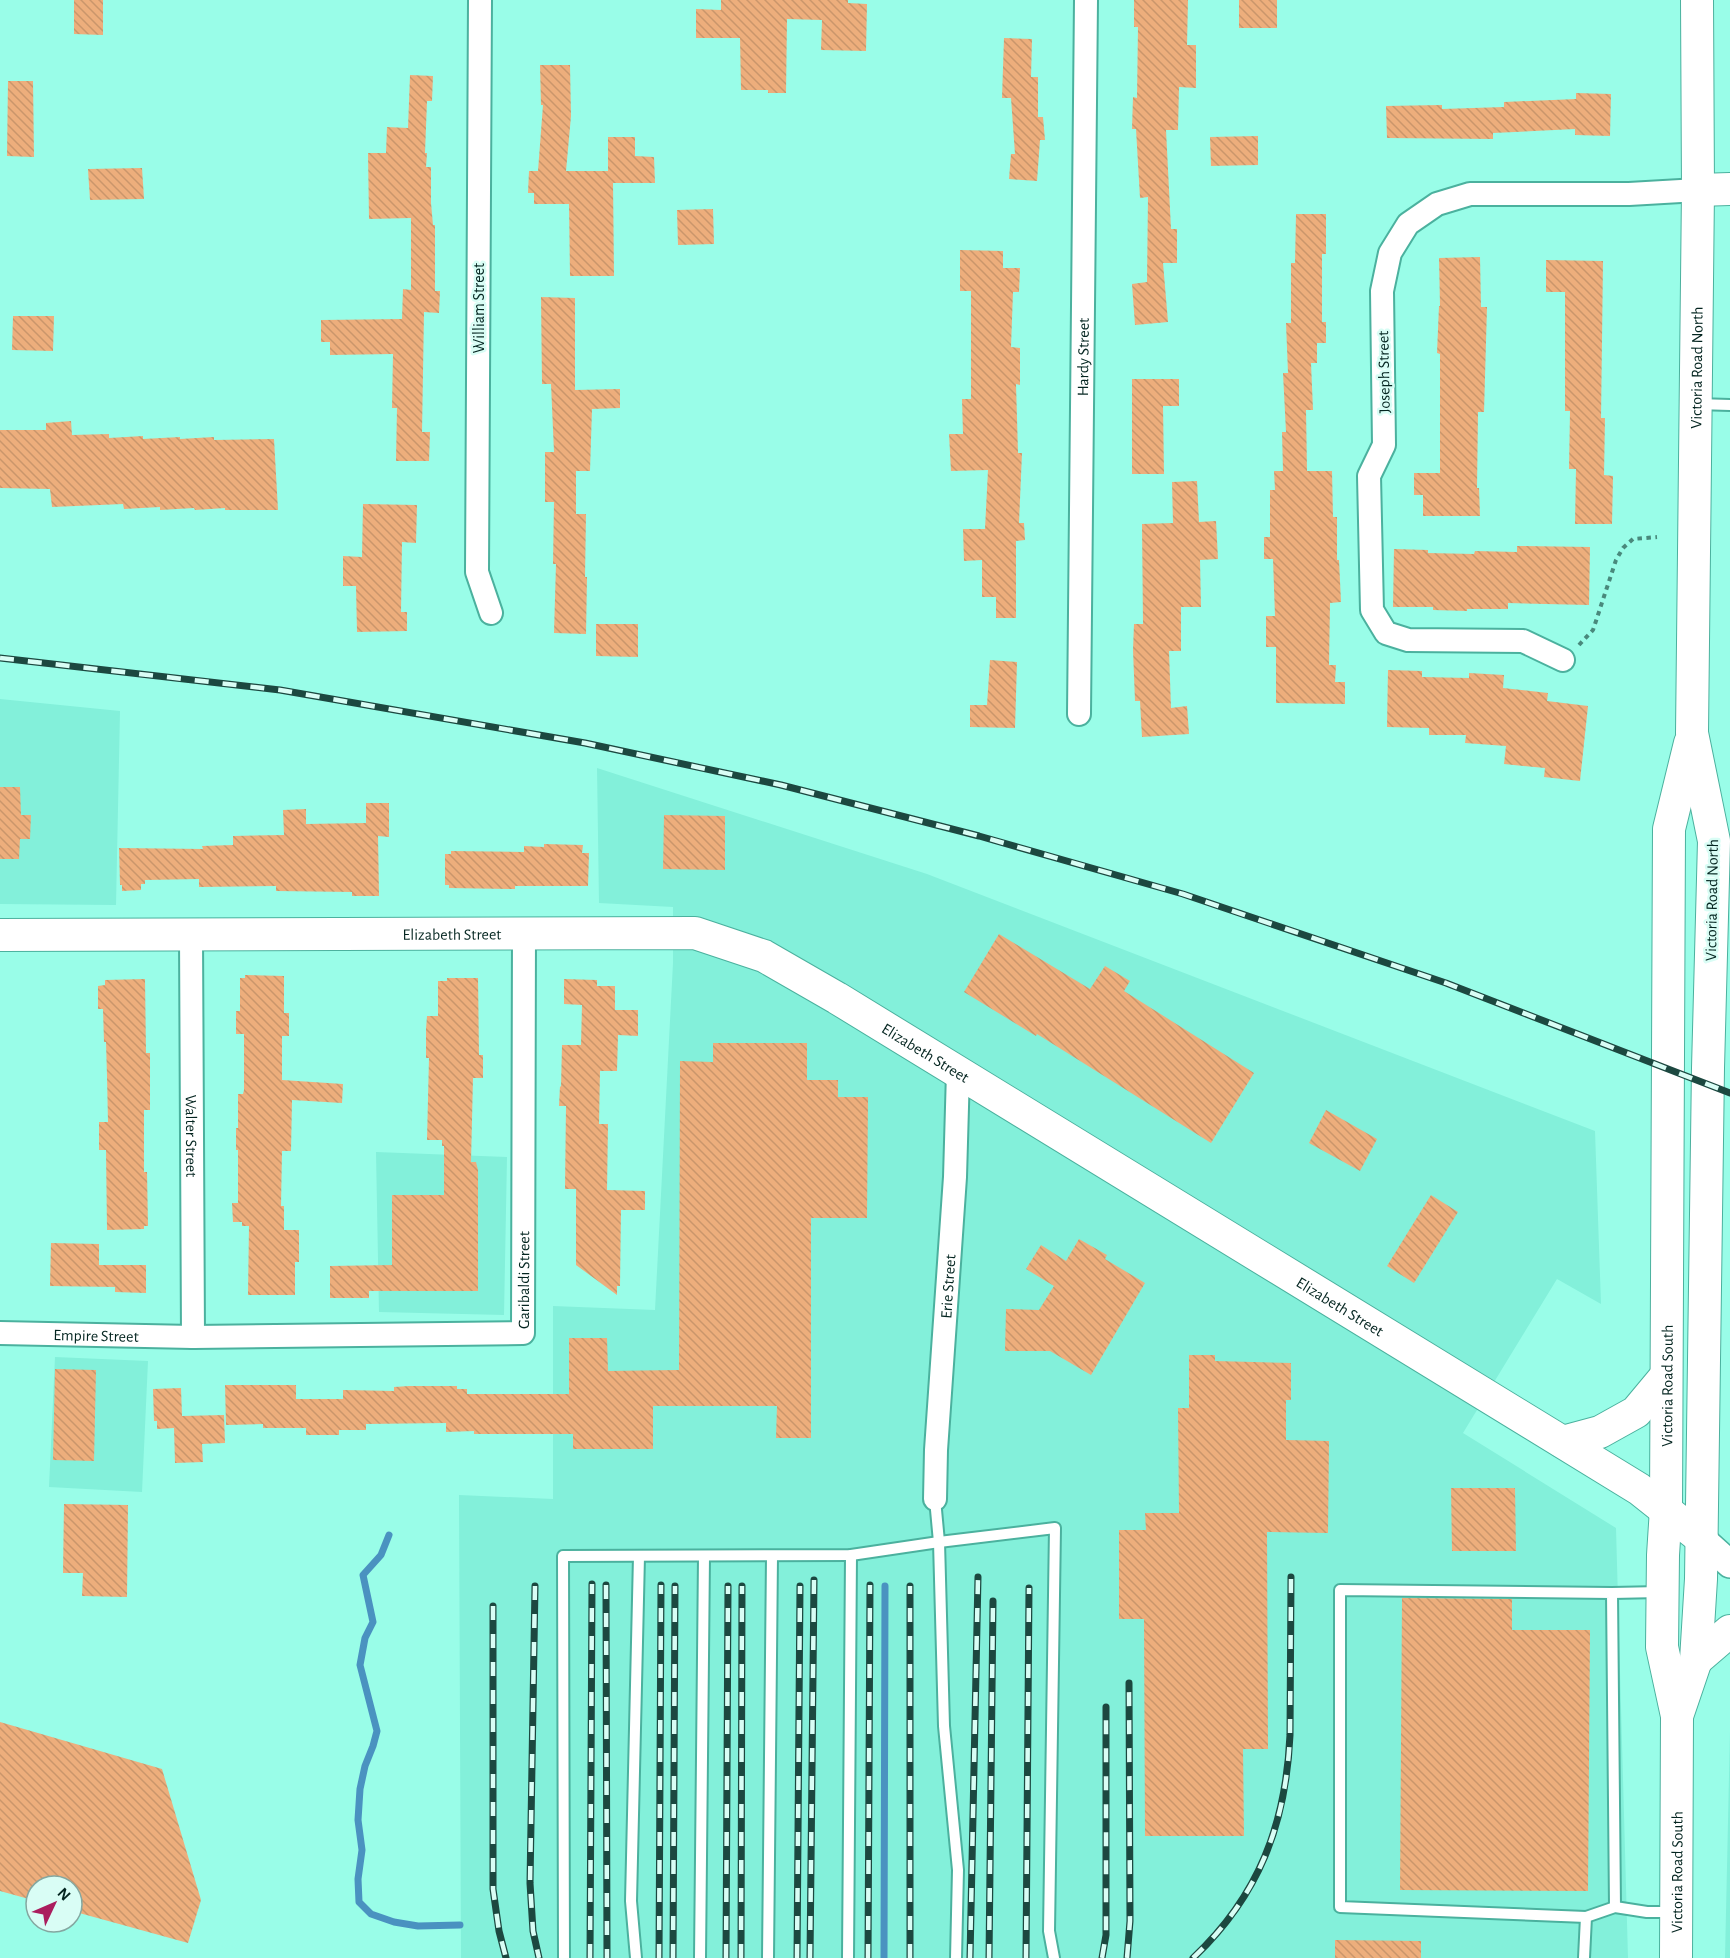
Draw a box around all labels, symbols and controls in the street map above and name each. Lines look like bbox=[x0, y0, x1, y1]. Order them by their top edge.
street label: William Street bbox=[471, 263, 487, 353]
street label: Victoria Road North bbox=[1688, 306, 1706, 429]
street label: Hardy Street bbox=[1075, 318, 1092, 396]
street label: Joseph Street bbox=[1375, 331, 1393, 413]
street label: Victoria Road North bbox=[1703, 839, 1721, 961]
street label: Elizabeth Street bbox=[403, 927, 502, 943]
street label: Elizabeth Street bbox=[879, 1021, 972, 1086]
street label: Walter Street bbox=[183, 1095, 199, 1177]
street label: Garibaldi Street bbox=[516, 1231, 532, 1329]
street label: Erie Street bbox=[938, 1254, 959, 1319]
street label: Elizabeth Street bbox=[1293, 1274, 1386, 1340]
street label: Victoria Road South bbox=[1659, 1325, 1676, 1447]
street label: Empire Street bbox=[53, 1327, 139, 1345]
street label: Victoria Road South bbox=[1669, 1811, 1686, 1933]
north arrow bbox=[24, 1874, 84, 1934]
text: N bbox=[54, 1885, 74, 1904]

